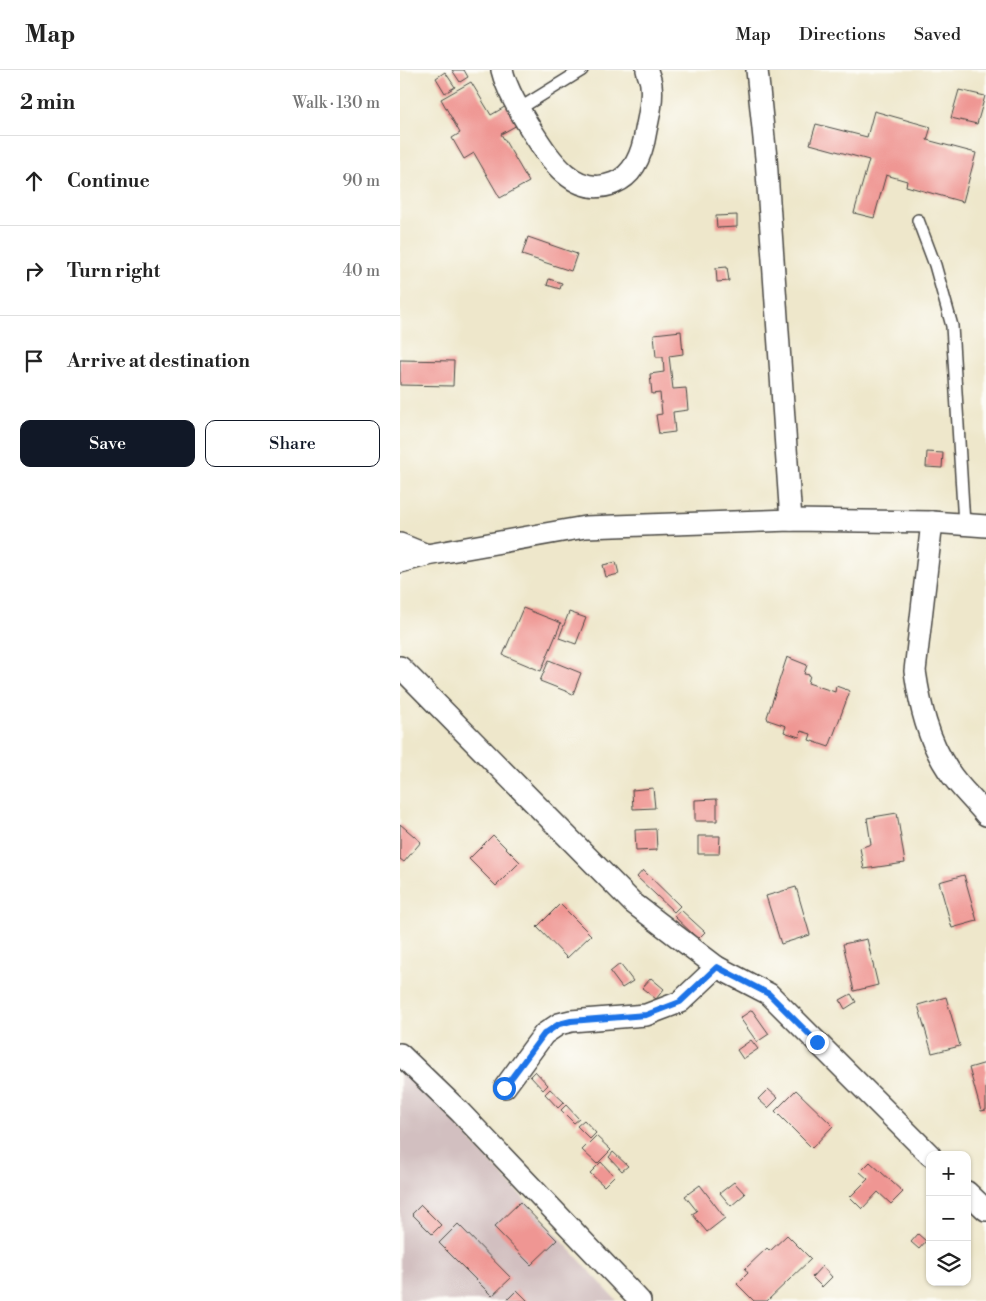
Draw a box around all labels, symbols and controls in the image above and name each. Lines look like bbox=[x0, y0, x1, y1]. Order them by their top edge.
text: Map bbox=[25, 20, 75, 50]
text: Map bbox=[735, 23, 771, 46]
text: Directions bbox=[799, 23, 886, 46]
text: Saved bbox=[914, 23, 961, 46]
text: 2 min bbox=[20, 90, 75, 116]
text: Walk · 130 m bbox=[292, 93, 380, 113]
icon: ahead bbox=[20, 167, 48, 195]
text: Continue bbox=[67, 169, 150, 193]
text: 90 m bbox=[342, 171, 380, 191]
icon: right bbox=[20, 257, 48, 285]
text: Turn right bbox=[67, 259, 160, 283]
text: 40 m bbox=[343, 261, 380, 281]
icon: arrive bbox=[20, 347, 48, 375]
text: Arrive at destination bbox=[67, 349, 250, 373]
button: Save bbox=[20, 420, 195, 467]
button: Share bbox=[205, 420, 380, 467]
route end bbox=[806, 1031, 829, 1054]
route start bbox=[493, 1077, 516, 1100]
map controls bbox=[926, 1151, 971, 1286]
button: + bbox=[926, 1151, 971, 1196]
button: − bbox=[926, 1196, 971, 1241]
button: layers bbox=[926, 1241, 971, 1286]

